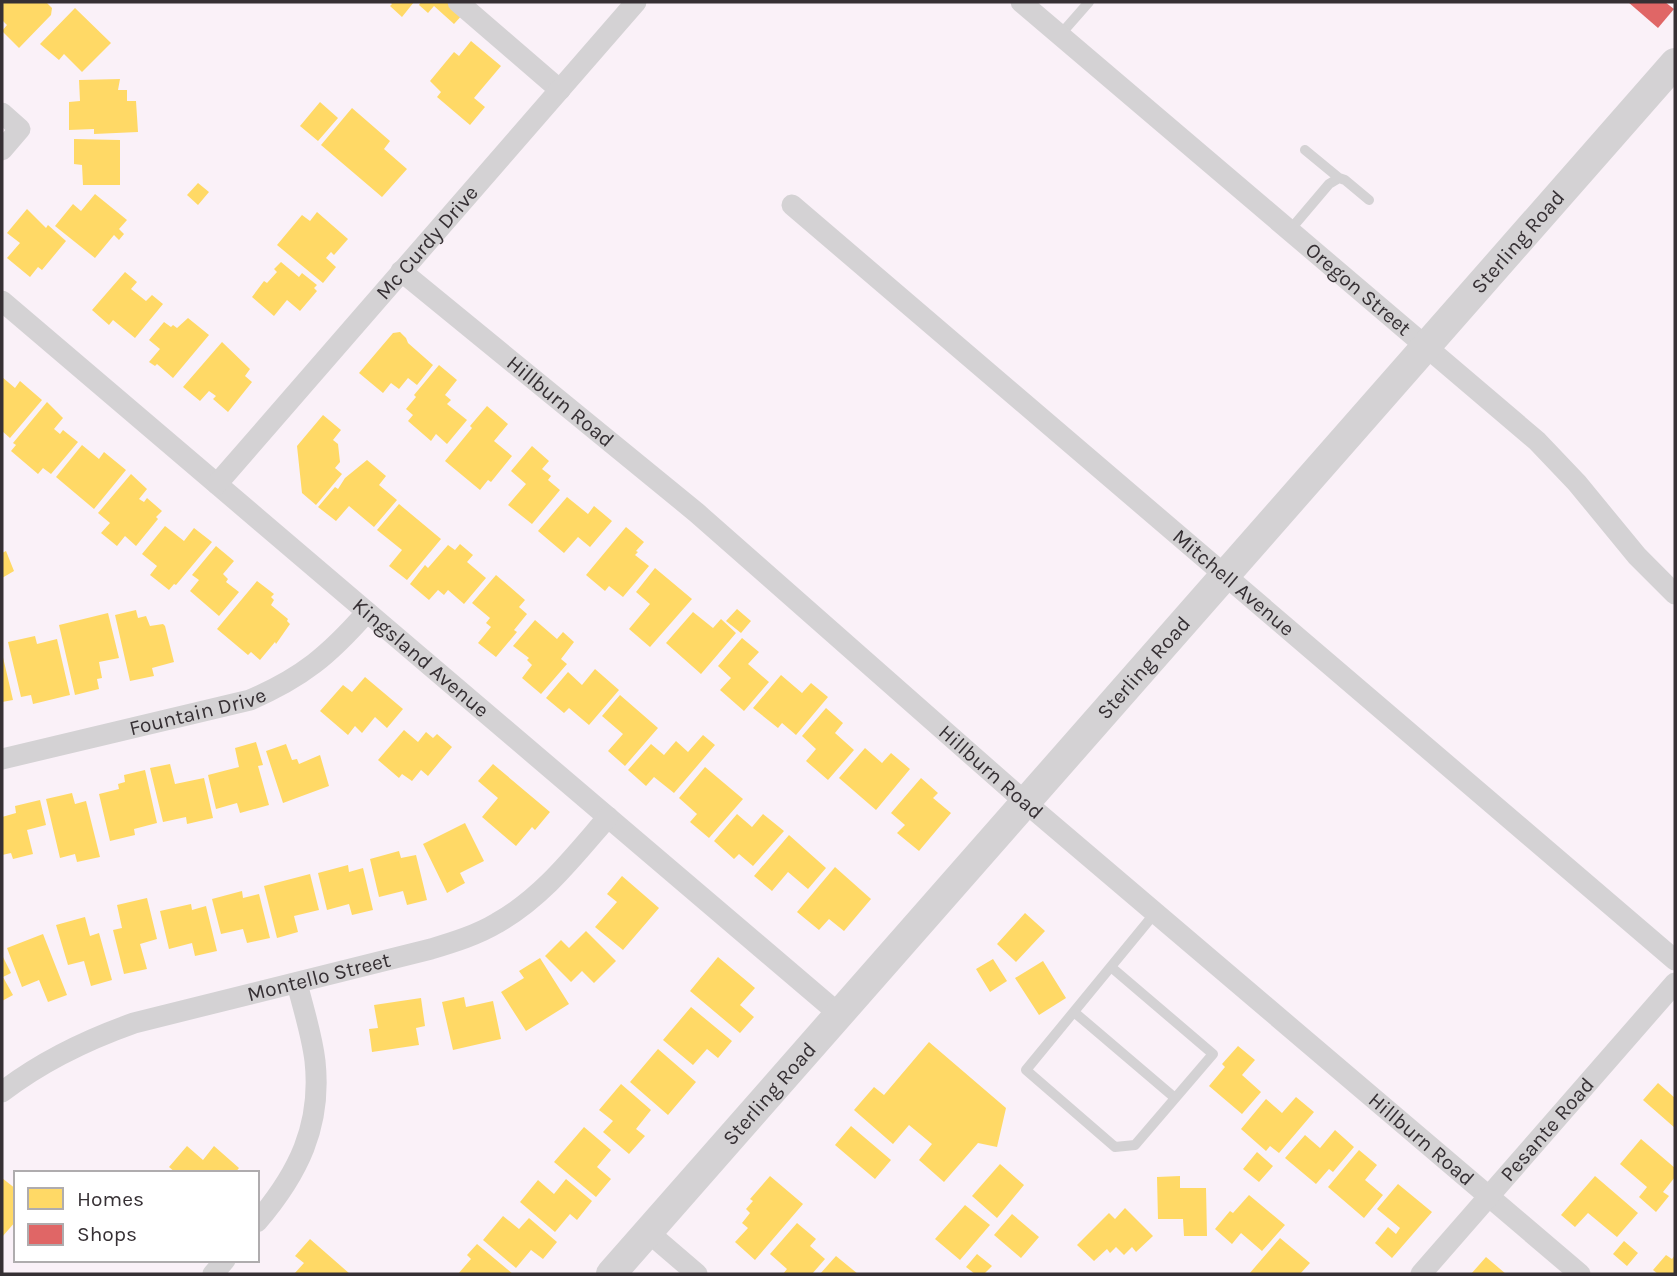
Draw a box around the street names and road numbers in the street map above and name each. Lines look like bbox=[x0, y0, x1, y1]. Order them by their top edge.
street label: Mc Curdy Drive bbox=[371, 181, 483, 304]
street label: Sterling Road bbox=[1466, 185, 1570, 298]
street label: Oregon Street bbox=[1301, 238, 1416, 341]
street label: Hillburn Road bbox=[502, 351, 619, 452]
street label: Mitchell Avenue bbox=[1168, 524, 1299, 641]
street label: Kingsland Avenue bbox=[348, 593, 494, 722]
street label: Sterling Road bbox=[1092, 611, 1195, 724]
street label: Fountain Drive bbox=[127, 682, 270, 740]
street label: Hillburn Road bbox=[934, 720, 1048, 824]
street label: Montello Street bbox=[245, 948, 393, 1006]
street label: Sterling Road bbox=[718, 1037, 821, 1150]
street label: Pesante Road bbox=[1496, 1073, 1599, 1186]
street label: Hillburn Road bbox=[1364, 1088, 1479, 1191]

